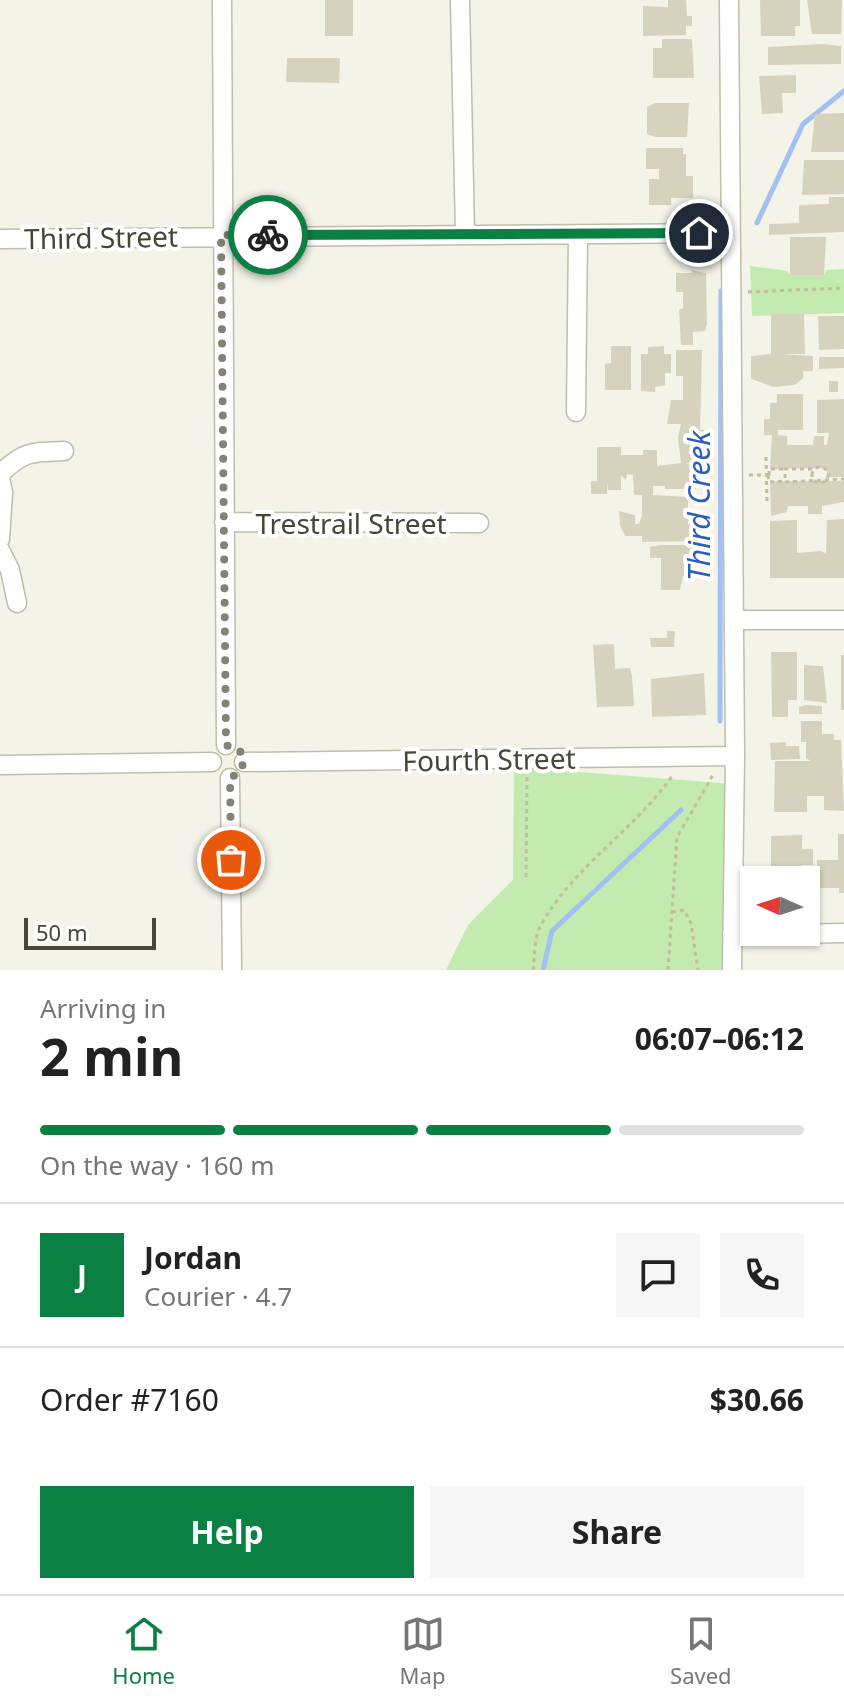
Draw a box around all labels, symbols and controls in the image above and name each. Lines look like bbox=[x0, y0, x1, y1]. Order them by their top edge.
courier bbox=[228, 195, 308, 275]
pin bbox=[665, 199, 733, 267]
icon: home bbox=[677, 211, 721, 255]
icon: bike bbox=[246, 213, 290, 257]
street label: Third Street bbox=[24, 217, 178, 257]
water label: Third Creek bbox=[678, 430, 719, 581]
street label: Trestrail Street bbox=[255, 504, 447, 542]
street label: Fourth Street bbox=[402, 738, 576, 780]
pin bbox=[197, 826, 265, 894]
icon: bag bbox=[209, 838, 253, 882]
north arrow bbox=[740, 866, 820, 946]
map controls bbox=[740, 866, 820, 946]
scale bar bbox=[24, 914, 156, 950]
text: 50 m bbox=[36, 917, 87, 947]
text: Arriving in bbox=[40, 990, 166, 1026]
text: 06:07–06:12 bbox=[635, 1018, 804, 1059]
text: 2 min bbox=[40, 1020, 183, 1091]
text: On the way · 160 m bbox=[40, 1147, 274, 1183]
button: chat bbox=[616, 1233, 700, 1317]
button: phone bbox=[720, 1233, 804, 1317]
text: Jordan bbox=[144, 1237, 242, 1278]
text: J bbox=[77, 1255, 87, 1296]
text: Courier · 4.7 bbox=[144, 1278, 292, 1314]
text: Order #7160 bbox=[40, 1379, 219, 1420]
text: $30.66 bbox=[710, 1379, 804, 1420]
button: Help bbox=[40, 1486, 414, 1578]
button: Share bbox=[430, 1486, 804, 1578]
tab: Home bbox=[112, 1612, 175, 1690]
tab: Map bbox=[400, 1612, 445, 1690]
tab: Saved bbox=[670, 1612, 732, 1690]

